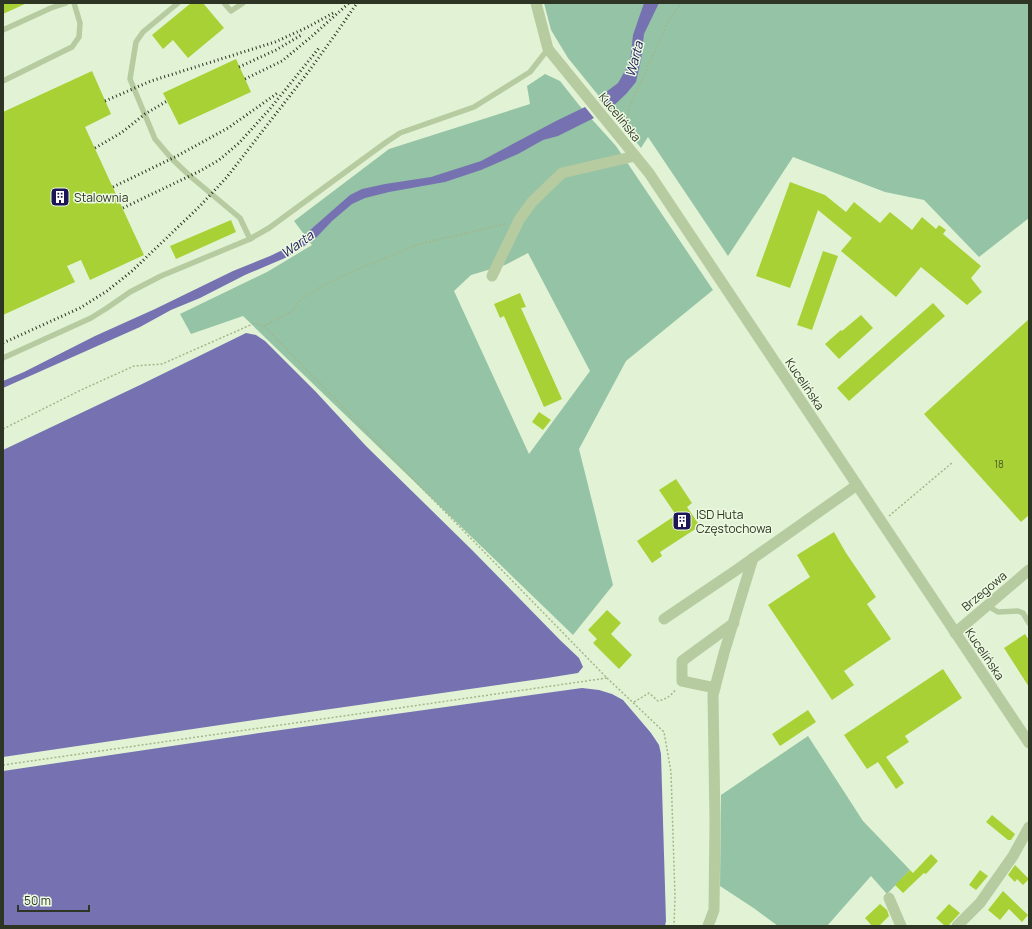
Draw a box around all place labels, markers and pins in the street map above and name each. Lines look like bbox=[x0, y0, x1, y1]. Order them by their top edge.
building icon: Stalownia bbox=[49, 186, 71, 208]
place label: Stalownia bbox=[74, 189, 128, 206]
place label: ISD Huta Częstochowa bbox=[696, 506, 772, 537]
building icon: ISD Huta Częstochowa bbox=[671, 510, 693, 532]

